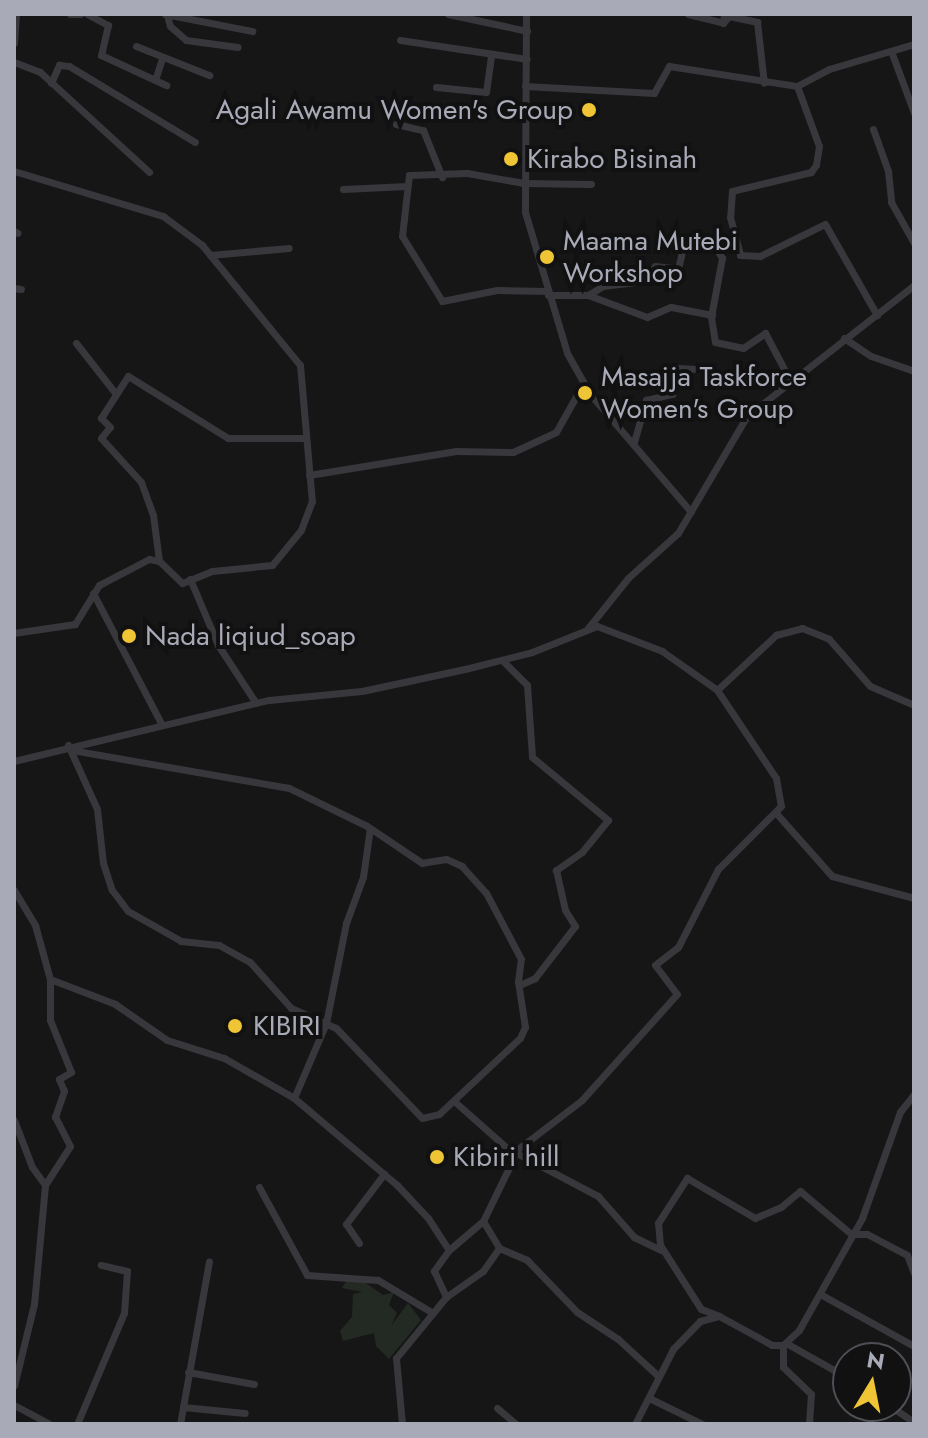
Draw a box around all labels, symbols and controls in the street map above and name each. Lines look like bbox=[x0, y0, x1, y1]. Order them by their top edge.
place label: Agali Awamu Women's Group bbox=[216, 93, 573, 127]
marker: Agali Awamu Women's Group bbox=[580, 101, 598, 119]
place label: Kirabo Bisinah bbox=[527, 142, 697, 176]
marker: Kirabo Bisinah bbox=[502, 150, 520, 168]
place label: Maama Mutebi Workshop bbox=[563, 224, 738, 290]
marker: Maama Mutebi Workshop bbox=[538, 248, 556, 266]
place label: Masajja Taskforce Women's Group bbox=[601, 360, 807, 426]
marker: Masajja Taskforce Women's Group bbox=[576, 384, 594, 402]
place label: Nada liqiud_soap bbox=[145, 619, 356, 653]
marker: Nada liqiud_soap bbox=[120, 627, 138, 645]
place label: KIBIRI bbox=[253, 1009, 321, 1043]
marker: KIBIRI bbox=[224, 1015, 246, 1037]
place label: Kibiri hill bbox=[453, 1140, 559, 1174]
marker: Kibiri hill bbox=[428, 1148, 446, 1166]
north arrow bbox=[832, 1342, 912, 1422]
text: N bbox=[864, 1343, 887, 1378]

